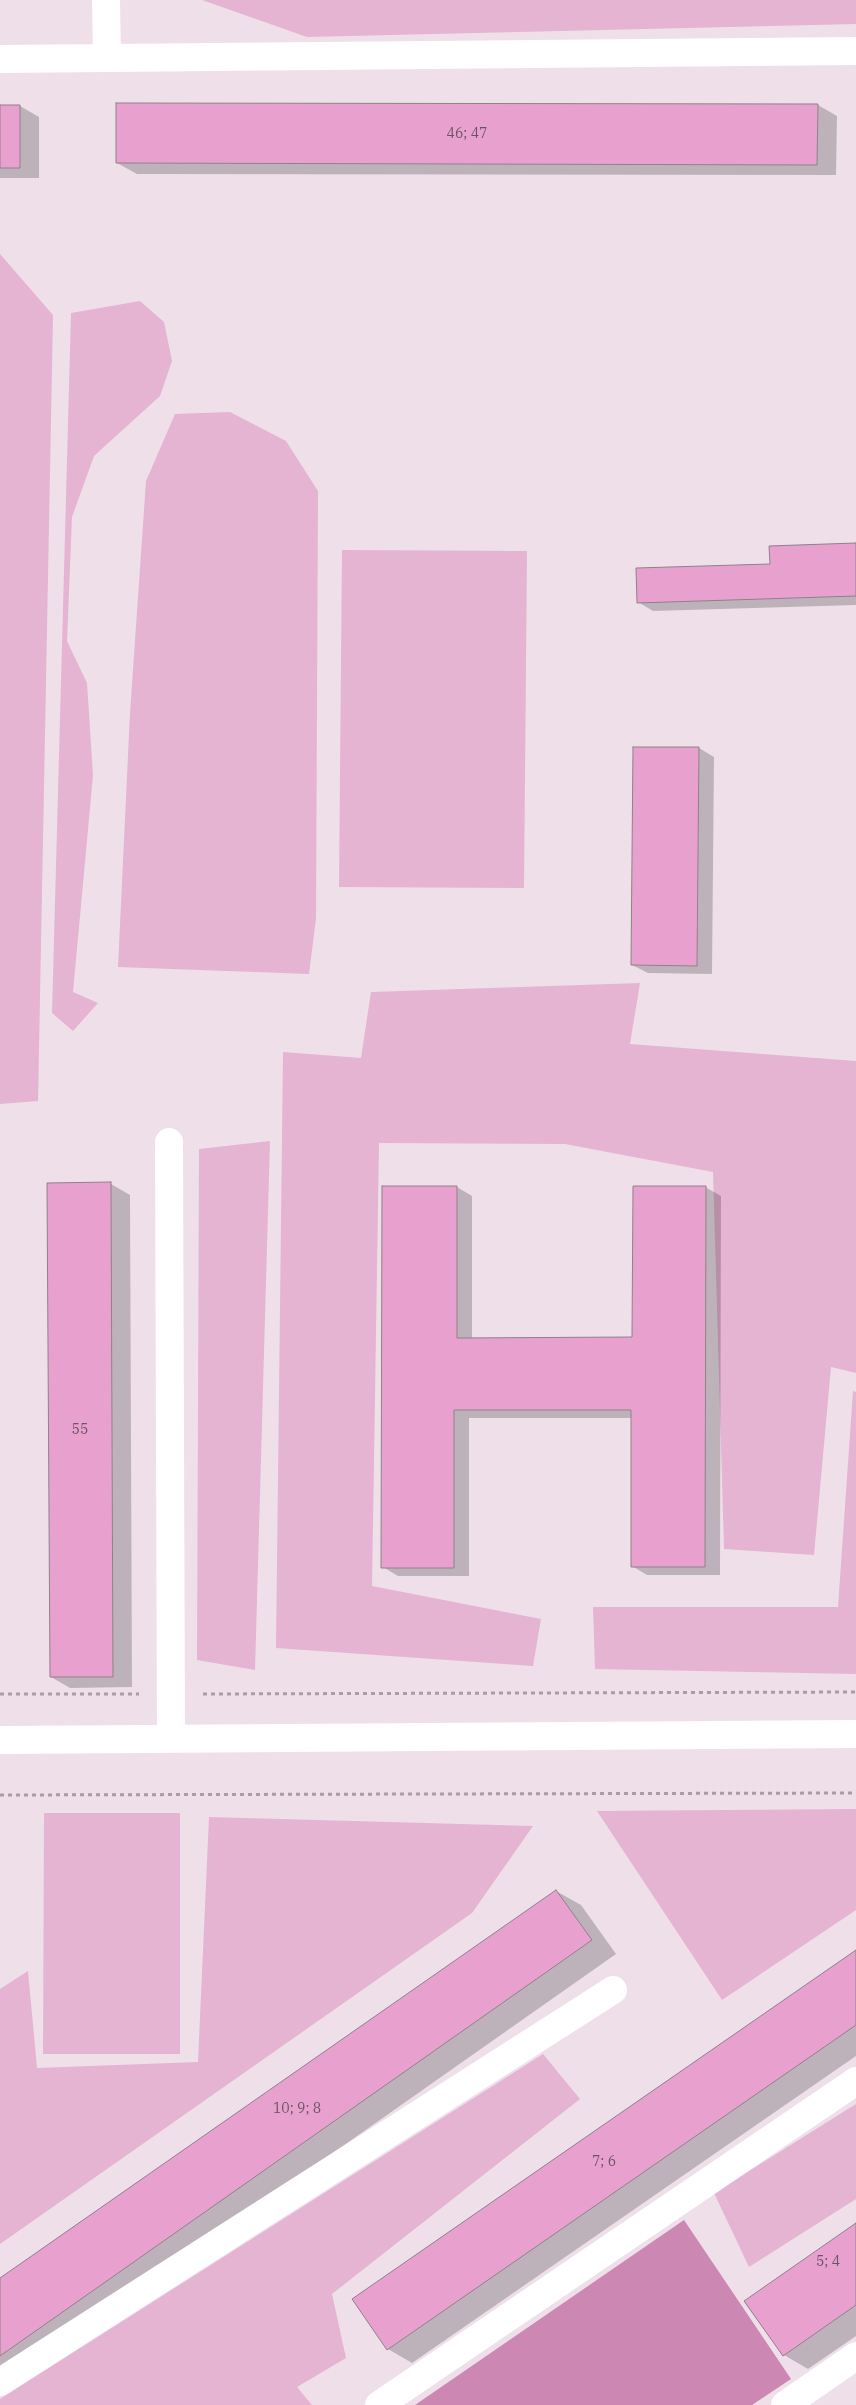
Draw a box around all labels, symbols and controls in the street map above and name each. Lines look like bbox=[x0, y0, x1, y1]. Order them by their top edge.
house number: 46; 47 bbox=[447, 126, 487, 142]
house number: 55 bbox=[72, 1422, 88, 1438]
house number: 10; 9; 8 bbox=[273, 2101, 321, 2117]
house number: 7; 6 bbox=[592, 2154, 616, 2170]
house number: 5; 4 bbox=[816, 2254, 840, 2270]

